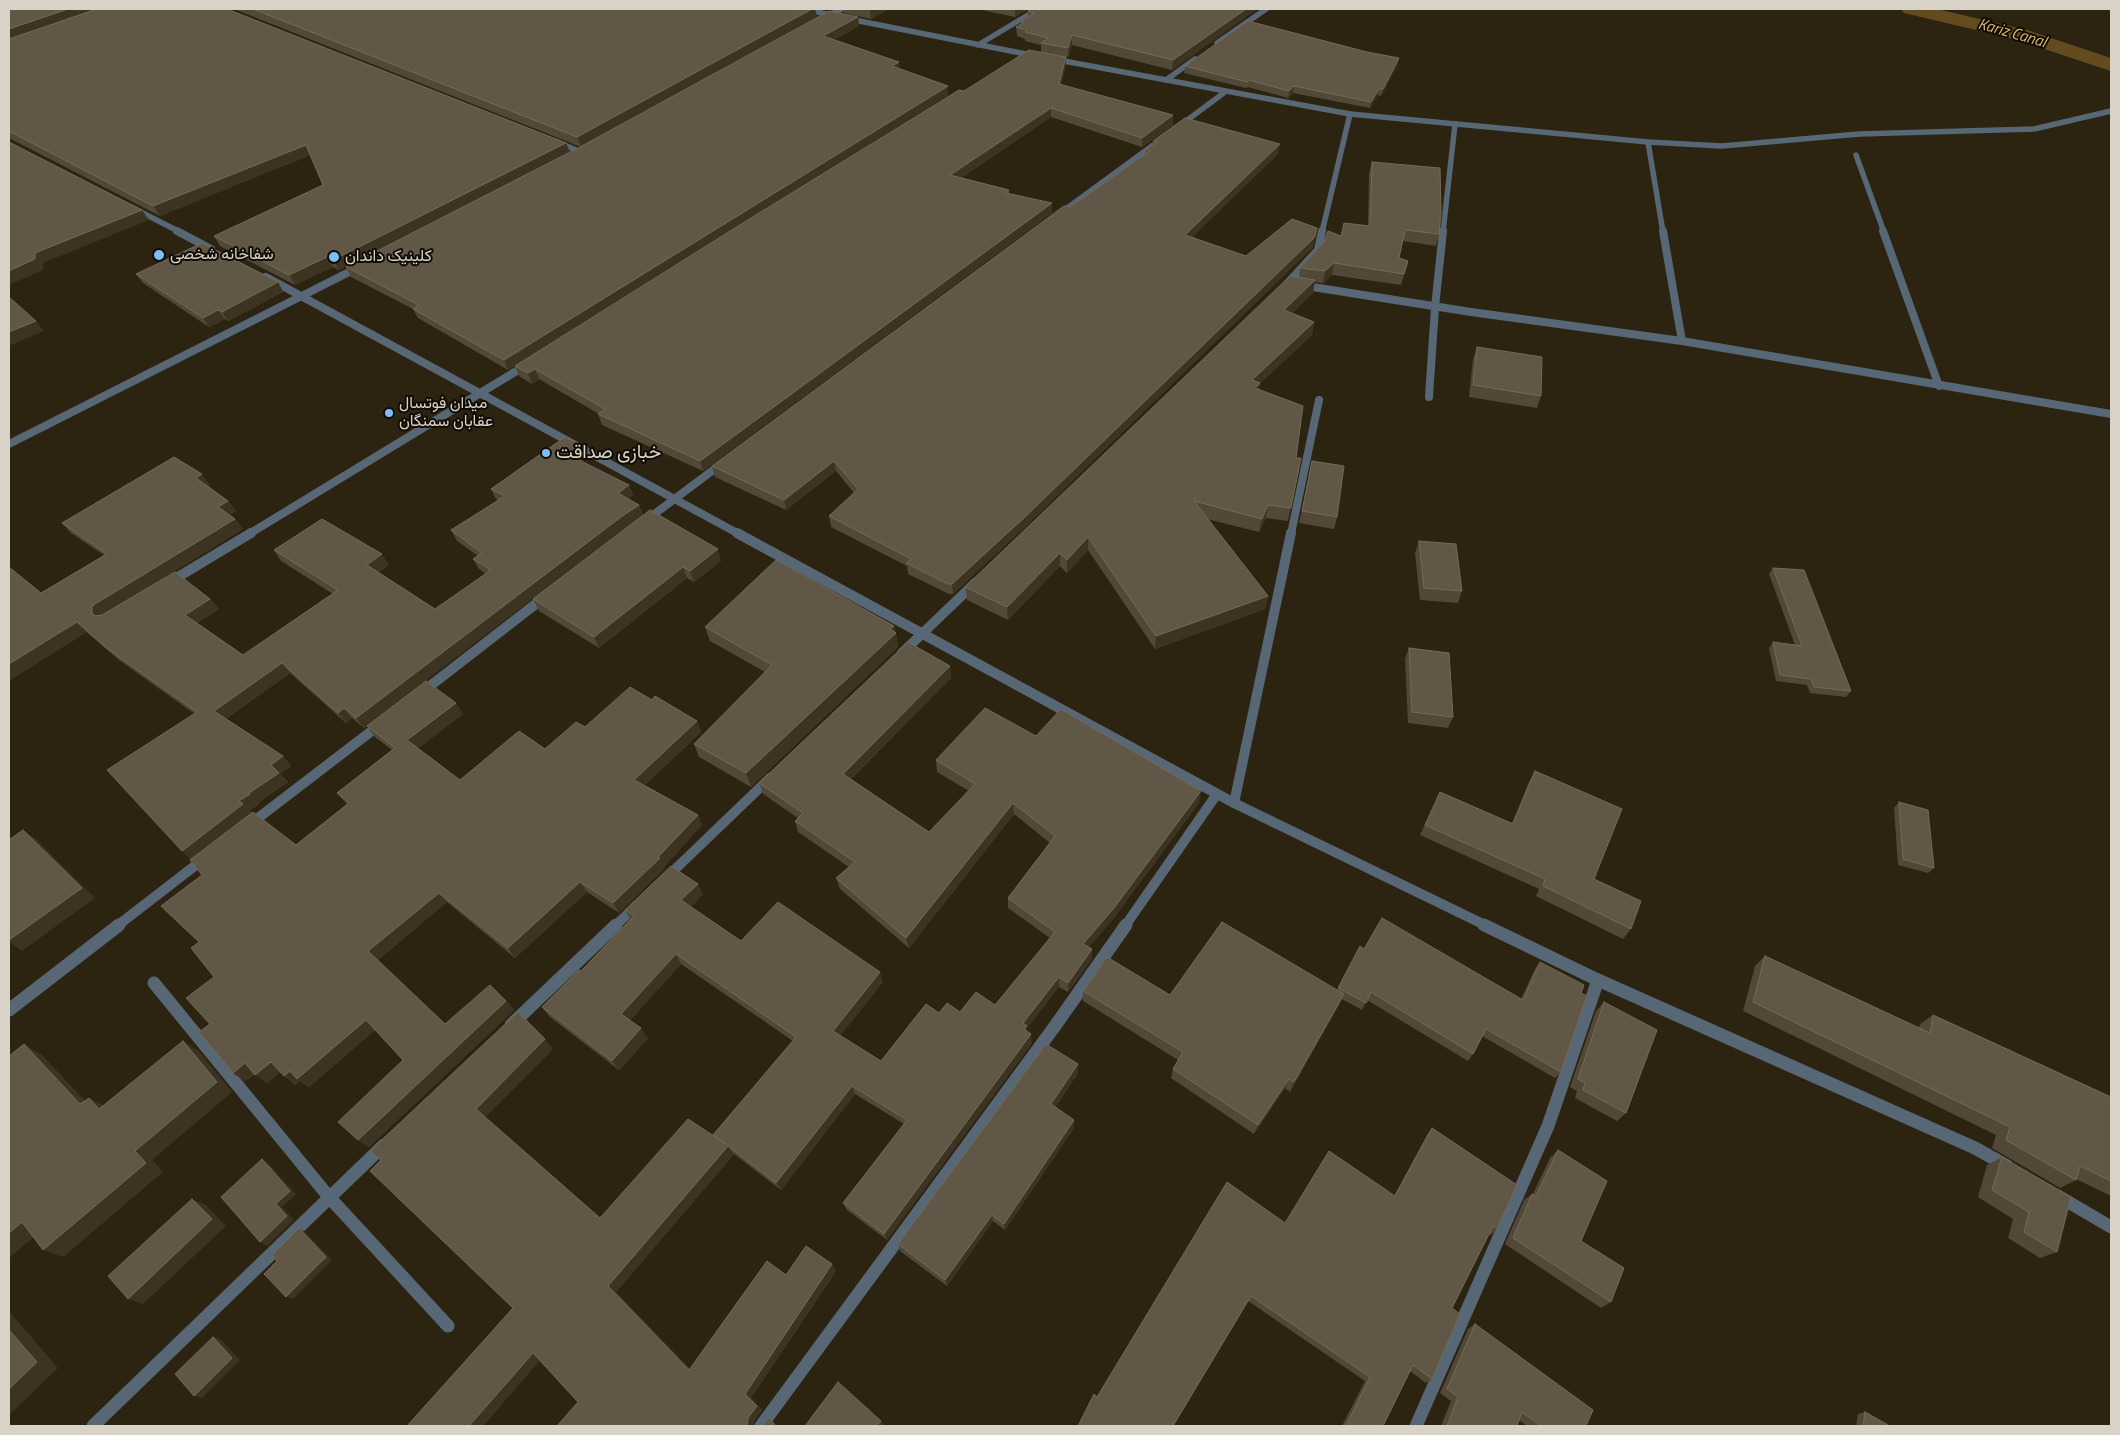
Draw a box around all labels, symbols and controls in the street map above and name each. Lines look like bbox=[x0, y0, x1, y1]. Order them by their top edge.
water label: Kariz Canal bbox=[1976, 15, 2048, 53]
place label: شفاخانه شخصی bbox=[170, 245, 274, 265]
place label: کلینیک داندان bbox=[345, 247, 432, 267]
marker: شفاخانه شخصی bbox=[152, 248, 166, 262]
marker: کلینیک داندان bbox=[327, 250, 341, 264]
place label: میدان فوتسال عقابان سمنگان bbox=[399, 394, 493, 432]
marker: میدان فوتسال عقابان سمنگان bbox=[383, 407, 395, 419]
place label: خبازی صداقت bbox=[556, 442, 661, 464]
marker: خبازی صداقت bbox=[540, 447, 552, 459]

